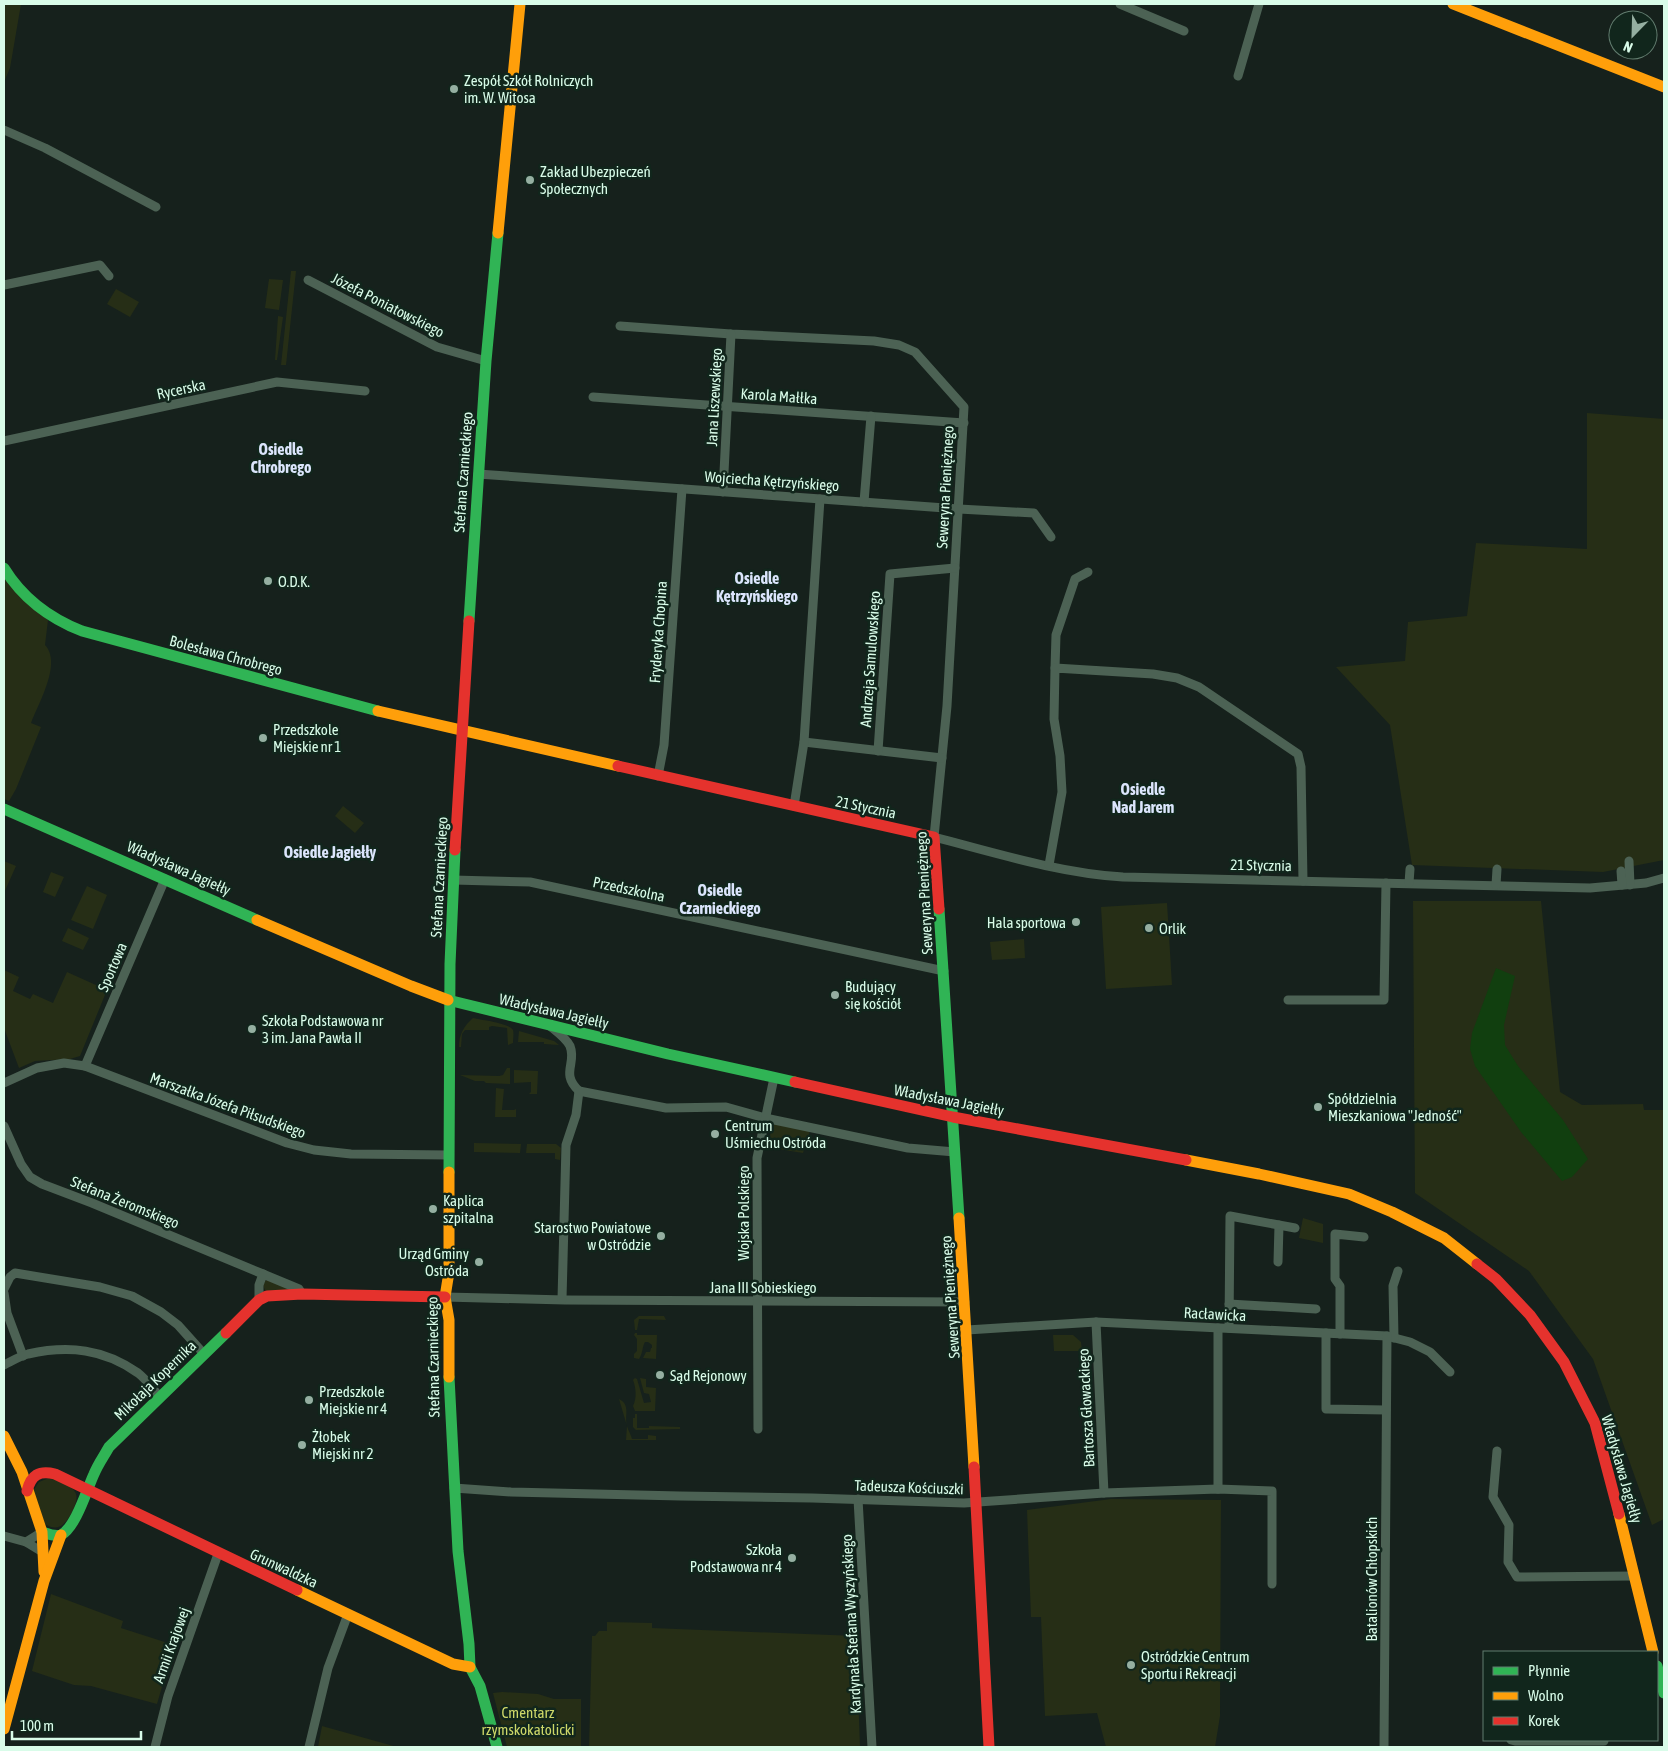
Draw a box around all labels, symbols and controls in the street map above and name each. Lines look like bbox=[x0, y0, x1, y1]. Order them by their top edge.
north arrow bbox=[1608, 10, 1658, 60]
text: N bbox=[1621, 38, 1635, 56]
place label: Zespół Szkół Rolniczych im. W. Witosa bbox=[464, 72, 593, 106]
marker: Zespół Szkół Rolniczych im. W. Witosa bbox=[448, 83, 460, 95]
place label: Zakład Ubezpieczeń Społecznych bbox=[540, 163, 651, 197]
marker: Zakład Ubezpieczeń Społecznych bbox=[524, 174, 536, 186]
street label: Józefa Poniatowskiego bbox=[329, 269, 447, 341]
street label: Jana Liszewskiego bbox=[703, 347, 725, 447]
street label: Rycerska bbox=[155, 376, 207, 402]
street label: Karola Małłka bbox=[740, 385, 818, 407]
street label: Stefana Czarnieckiego bbox=[450, 411, 476, 533]
street label: Seweryna Pieniężnego bbox=[933, 425, 957, 549]
district label: Osiedle Chrobrego bbox=[251, 440, 312, 476]
street label: Wojciecha Kętrzyńskiego bbox=[704, 468, 840, 494]
district label: Osiedle Kętrzyńskiego bbox=[716, 569, 798, 605]
place label: O.D.K. bbox=[278, 573, 310, 590]
marker: O.D.K. bbox=[262, 575, 274, 587]
street label: Fryderyka Chopina bbox=[646, 580, 670, 684]
street label: Andrzeja Samulowskiego bbox=[857, 590, 883, 728]
street label: Bolesława Chrobrego bbox=[168, 632, 284, 678]
place label: Przedszkole Miejskie nr 1 bbox=[273, 721, 341, 755]
marker: Przedszkole Miejskie nr 1 bbox=[257, 732, 269, 744]
district label: Osiedle Nad Jarem bbox=[1112, 780, 1174, 816]
street label: 21 Stycznia bbox=[834, 792, 898, 822]
street label: Stefana Czarnieckiego bbox=[427, 816, 451, 938]
street label: Seweryna Pieniężnego bbox=[912, 831, 936, 955]
street label: Władysława Jagiełły bbox=[125, 838, 233, 898]
district label: Osiedle Jagiełły bbox=[284, 843, 377, 861]
street label: 21 Stycznia bbox=[1230, 856, 1292, 874]
street label: Przedszkolna bbox=[591, 873, 667, 905]
district label: Osiedle Czarnieckiego bbox=[679, 881, 761, 917]
place label: Hala sportowa bbox=[987, 914, 1066, 931]
marker: Hala sportowa bbox=[1070, 916, 1082, 928]
place label: Orlik bbox=[1159, 920, 1187, 937]
marker: Orlik bbox=[1143, 922, 1155, 934]
street label: Sportowa bbox=[94, 940, 130, 994]
place label: Budujący się kościół bbox=[845, 978, 901, 1012]
marker: Budujący się kościół bbox=[829, 989, 841, 1001]
street label: Władysława Jagiełły bbox=[498, 990, 610, 1032]
place label: Szkoła Podstawowa nr 3 im. Jana Pawła II bbox=[262, 1012, 384, 1046]
marker: Szkoła Podstawowa nr 3 im. Jana Pawła II bbox=[246, 1023, 258, 1035]
street label: Marszałka Józefa Piłsudskiego bbox=[148, 1069, 308, 1141]
street label: Władysława Jagiełły bbox=[893, 1081, 1005, 1119]
place label: Spółdzielnia Mieszkaniowa "Jedność" bbox=[1328, 1090, 1462, 1124]
marker: Spółdzielnia Mieszkaniowa "Jedność" bbox=[1312, 1101, 1324, 1113]
place label: Centrum Uśmiechu Ostróda bbox=[725, 1117, 826, 1151]
marker: Centrum Uśmiechu Ostróda bbox=[709, 1128, 721, 1140]
street label: Wojska Polskiego bbox=[735, 1166, 752, 1260]
street label: Stefana Żeromskiego bbox=[68, 1172, 182, 1232]
place label: Kaplica szpitalna bbox=[443, 1192, 494, 1226]
marker: Kaplica szpitalna bbox=[427, 1203, 439, 1215]
place label: Starostwo Powiatowe w Ostródzie bbox=[534, 1219, 651, 1253]
marker: Starostwo Powiatowe w Ostródzie bbox=[655, 1230, 667, 1242]
street label: Seweryna Pieniężnego bbox=[937, 1235, 963, 1359]
place label: Urząd Gminy Ostróda bbox=[399, 1245, 469, 1279]
marker: Urząd Gminy Ostróda bbox=[473, 1256, 485, 1268]
street label: Jana III Sobieskiego bbox=[709, 1279, 817, 1296]
street label: Stefana Czarnieckiego bbox=[423, 1296, 443, 1418]
street label: Racławicka bbox=[1183, 1304, 1247, 1324]
street label: Mikołaja Kopernika bbox=[111, 1337, 199, 1423]
street label: Bartosza Głowackiego bbox=[1074, 1348, 1098, 1468]
place label: Sąd Rejonowy bbox=[670, 1367, 747, 1384]
marker: Sąd Rejonowy bbox=[654, 1369, 666, 1381]
place label: Przedszkole Miejskie nr 4 bbox=[319, 1383, 387, 1417]
marker: Przedszkole Miejskie nr 4 bbox=[303, 1394, 315, 1406]
street label: Władysława Jagiełły bbox=[1598, 1413, 1646, 1525]
place label: Żłobek Miejski nr 2 bbox=[312, 1428, 374, 1462]
marker: Żłobek Miejski nr 2 bbox=[296, 1439, 308, 1451]
street label: Tadeusza Kościuszki bbox=[854, 1477, 964, 1497]
street label: Batalionów Chłopskich bbox=[1363, 1517, 1380, 1641]
street label: Kardynała Stefana Wyszyńskiego bbox=[838, 1534, 864, 1714]
place label: Szkoła Podstawowa nr 4 bbox=[690, 1541, 782, 1575]
street label: Grunwaldzka bbox=[248, 1545, 321, 1591]
marker: Szkoła Podstawowa nr 4 bbox=[786, 1552, 798, 1564]
street label: Armii Krajowej bbox=[149, 1605, 193, 1685]
place label: Ostródzkie Centrum Sportu i Rekreacji bbox=[1141, 1648, 1249, 1682]
legend bbox=[1483, 1651, 1658, 1741]
marker: Ostródzkie Centrum Sportu i Rekreacji bbox=[1125, 1659, 1137, 1671]
text: Płynnie bbox=[1528, 1662, 1570, 1679]
text: Wolno bbox=[1528, 1687, 1564, 1704]
park label: Cmentarz rzymskokatolicki bbox=[482, 1704, 574, 1738]
scale bar bbox=[12, 1708, 141, 1740]
text: Korek bbox=[1528, 1712, 1560, 1729]
text: 100 m bbox=[20, 1717, 54, 1734]

